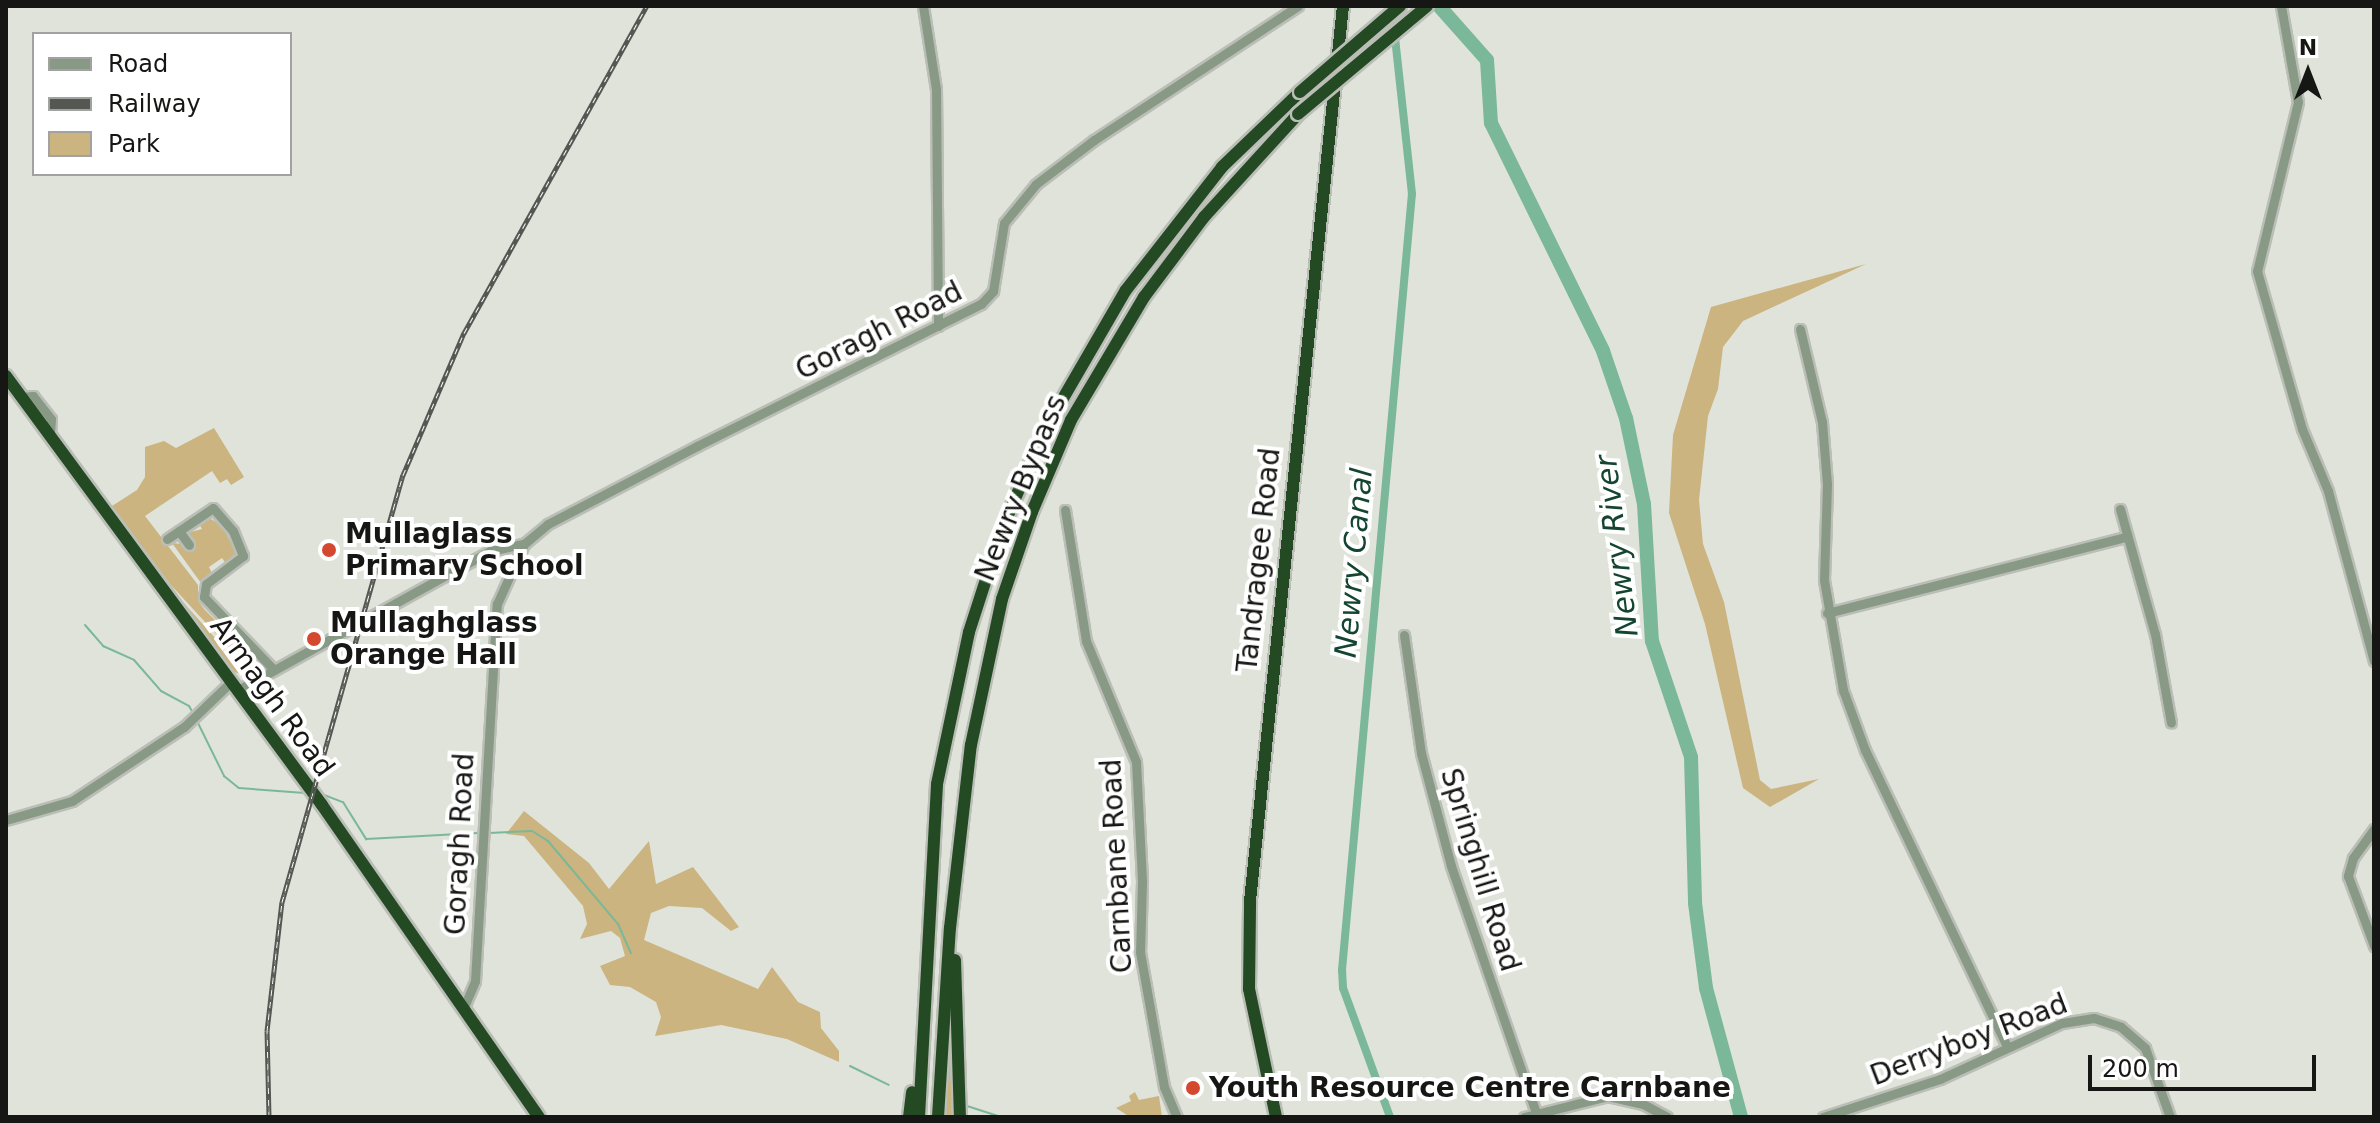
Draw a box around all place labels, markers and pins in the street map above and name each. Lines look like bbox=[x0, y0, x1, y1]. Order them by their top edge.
place label: Mullaglass Primary School bbox=[345, 517, 584, 583]
marker: Mullaglass Primary School bbox=[320, 541, 338, 559]
place label: Mullaghglass Orange Hall bbox=[330, 606, 538, 672]
marker: Mullaghglass Orange Hall bbox=[305, 630, 323, 648]
place label: Youth Resource Centre Carnbane bbox=[1209, 1071, 1731, 1105]
marker: Youth Resource Centre Carnbane bbox=[1184, 1079, 1202, 1097]

